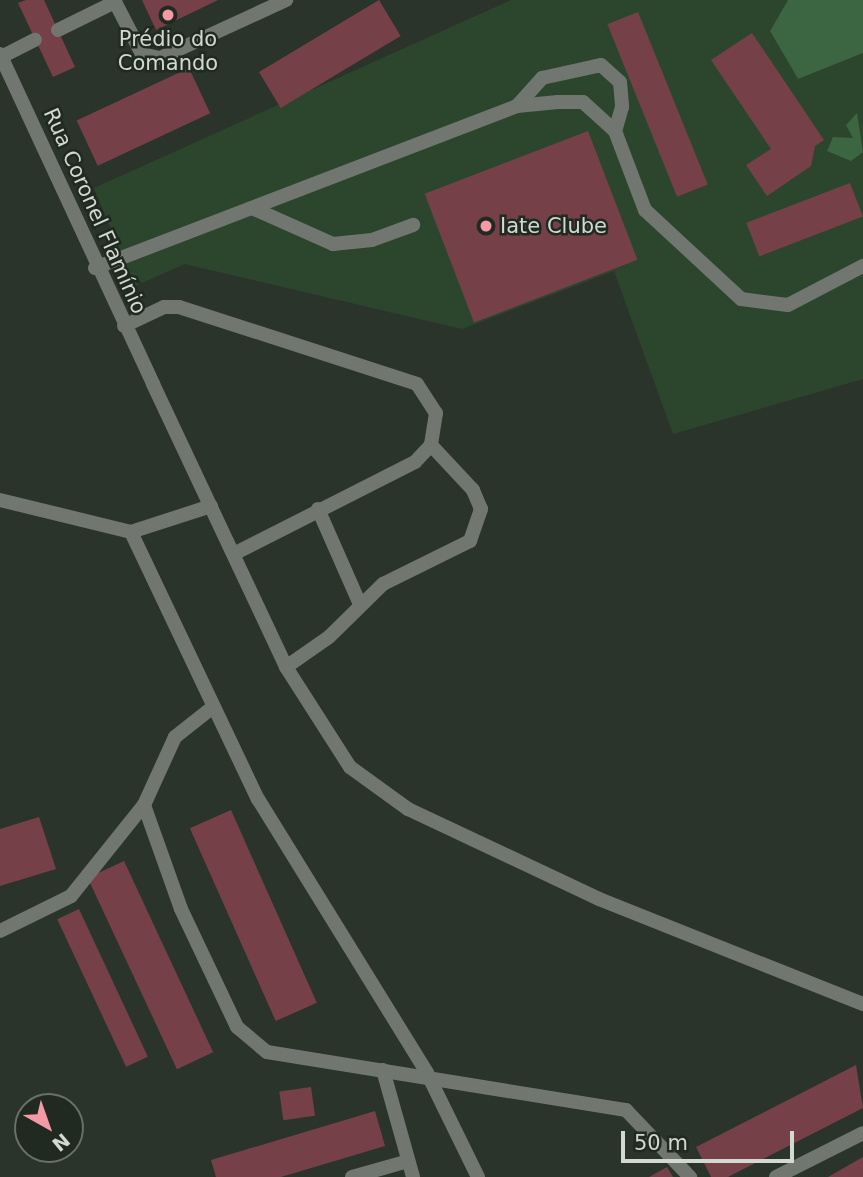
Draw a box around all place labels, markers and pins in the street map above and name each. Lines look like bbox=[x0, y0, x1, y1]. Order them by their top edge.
marker: Prédio do Comando bbox=[160, 7, 176, 23]
place label: Prédio do Comando bbox=[118, 26, 218, 76]
place label: Iate Clube bbox=[500, 213, 607, 239]
marker: Iate Clube bbox=[478, 218, 494, 234]

